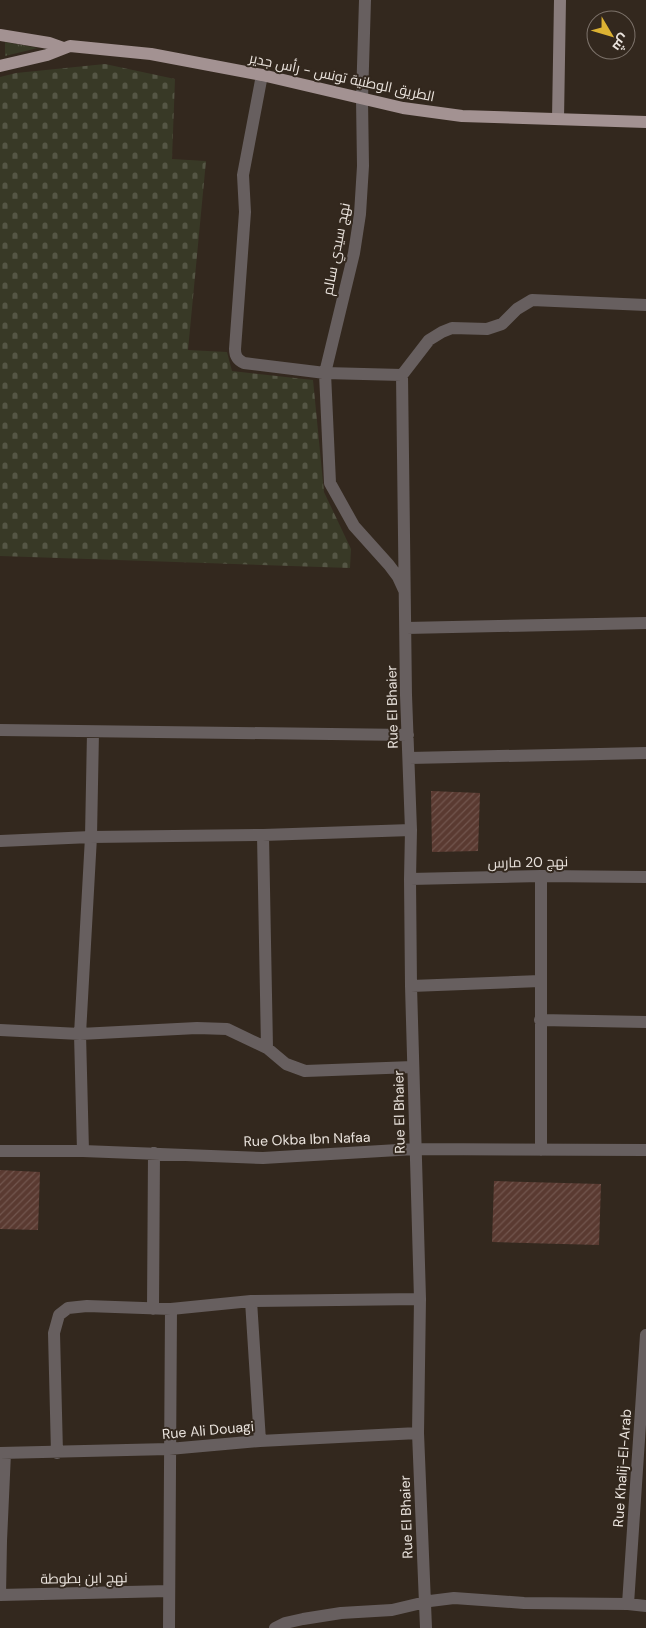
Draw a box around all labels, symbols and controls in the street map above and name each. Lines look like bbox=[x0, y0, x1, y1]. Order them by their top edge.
north arrow bbox=[586, 10, 636, 60]
text: ش bbox=[609, 30, 634, 56]
street label: الطريق الوطنية تونس - رأس جدير bbox=[247, 48, 436, 105]
street label: نهج سيدي سالم bbox=[318, 201, 357, 297]
street label: Rue El Bhaier bbox=[382, 665, 402, 749]
street label: نهج 20 مارس bbox=[488, 852, 568, 872]
street label: Rue El Bhaier bbox=[389, 1070, 409, 1154]
street label: Rue Okba Ibn Nafaa bbox=[243, 1128, 371, 1150]
street label: Rue Khalij-El-Arab bbox=[609, 1408, 635, 1528]
street label: Rue Ali Douagi bbox=[161, 1417, 255, 1443]
street label: Rue El Bhaier bbox=[396, 1475, 416, 1559]
street label: نهج ابن بطوطة bbox=[40, 1568, 128, 1588]

